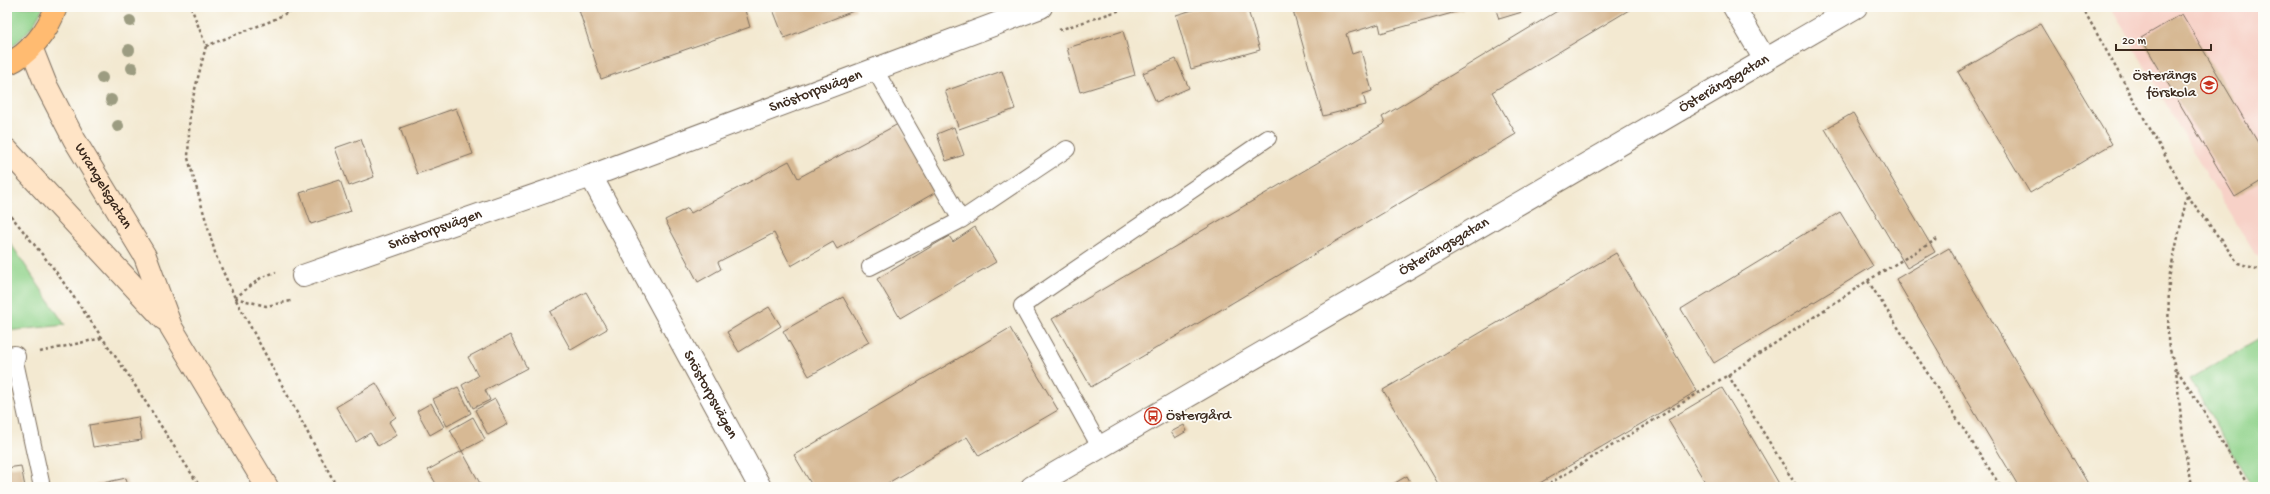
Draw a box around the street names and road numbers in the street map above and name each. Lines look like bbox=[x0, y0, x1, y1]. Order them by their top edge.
street label: Österängsgatan bbox=[1676, 50, 1773, 117]
street label: Snöstorpsvägen bbox=[767, 66, 865, 117]
street label: Wrangelsgatan bbox=[70, 140, 136, 232]
street label: Snöstorpsvägen bbox=[386, 206, 484, 255]
street label: Österängsgatan bbox=[1396, 214, 1493, 280]
street label: Snöstorpsvägen bbox=[679, 347, 741, 442]

